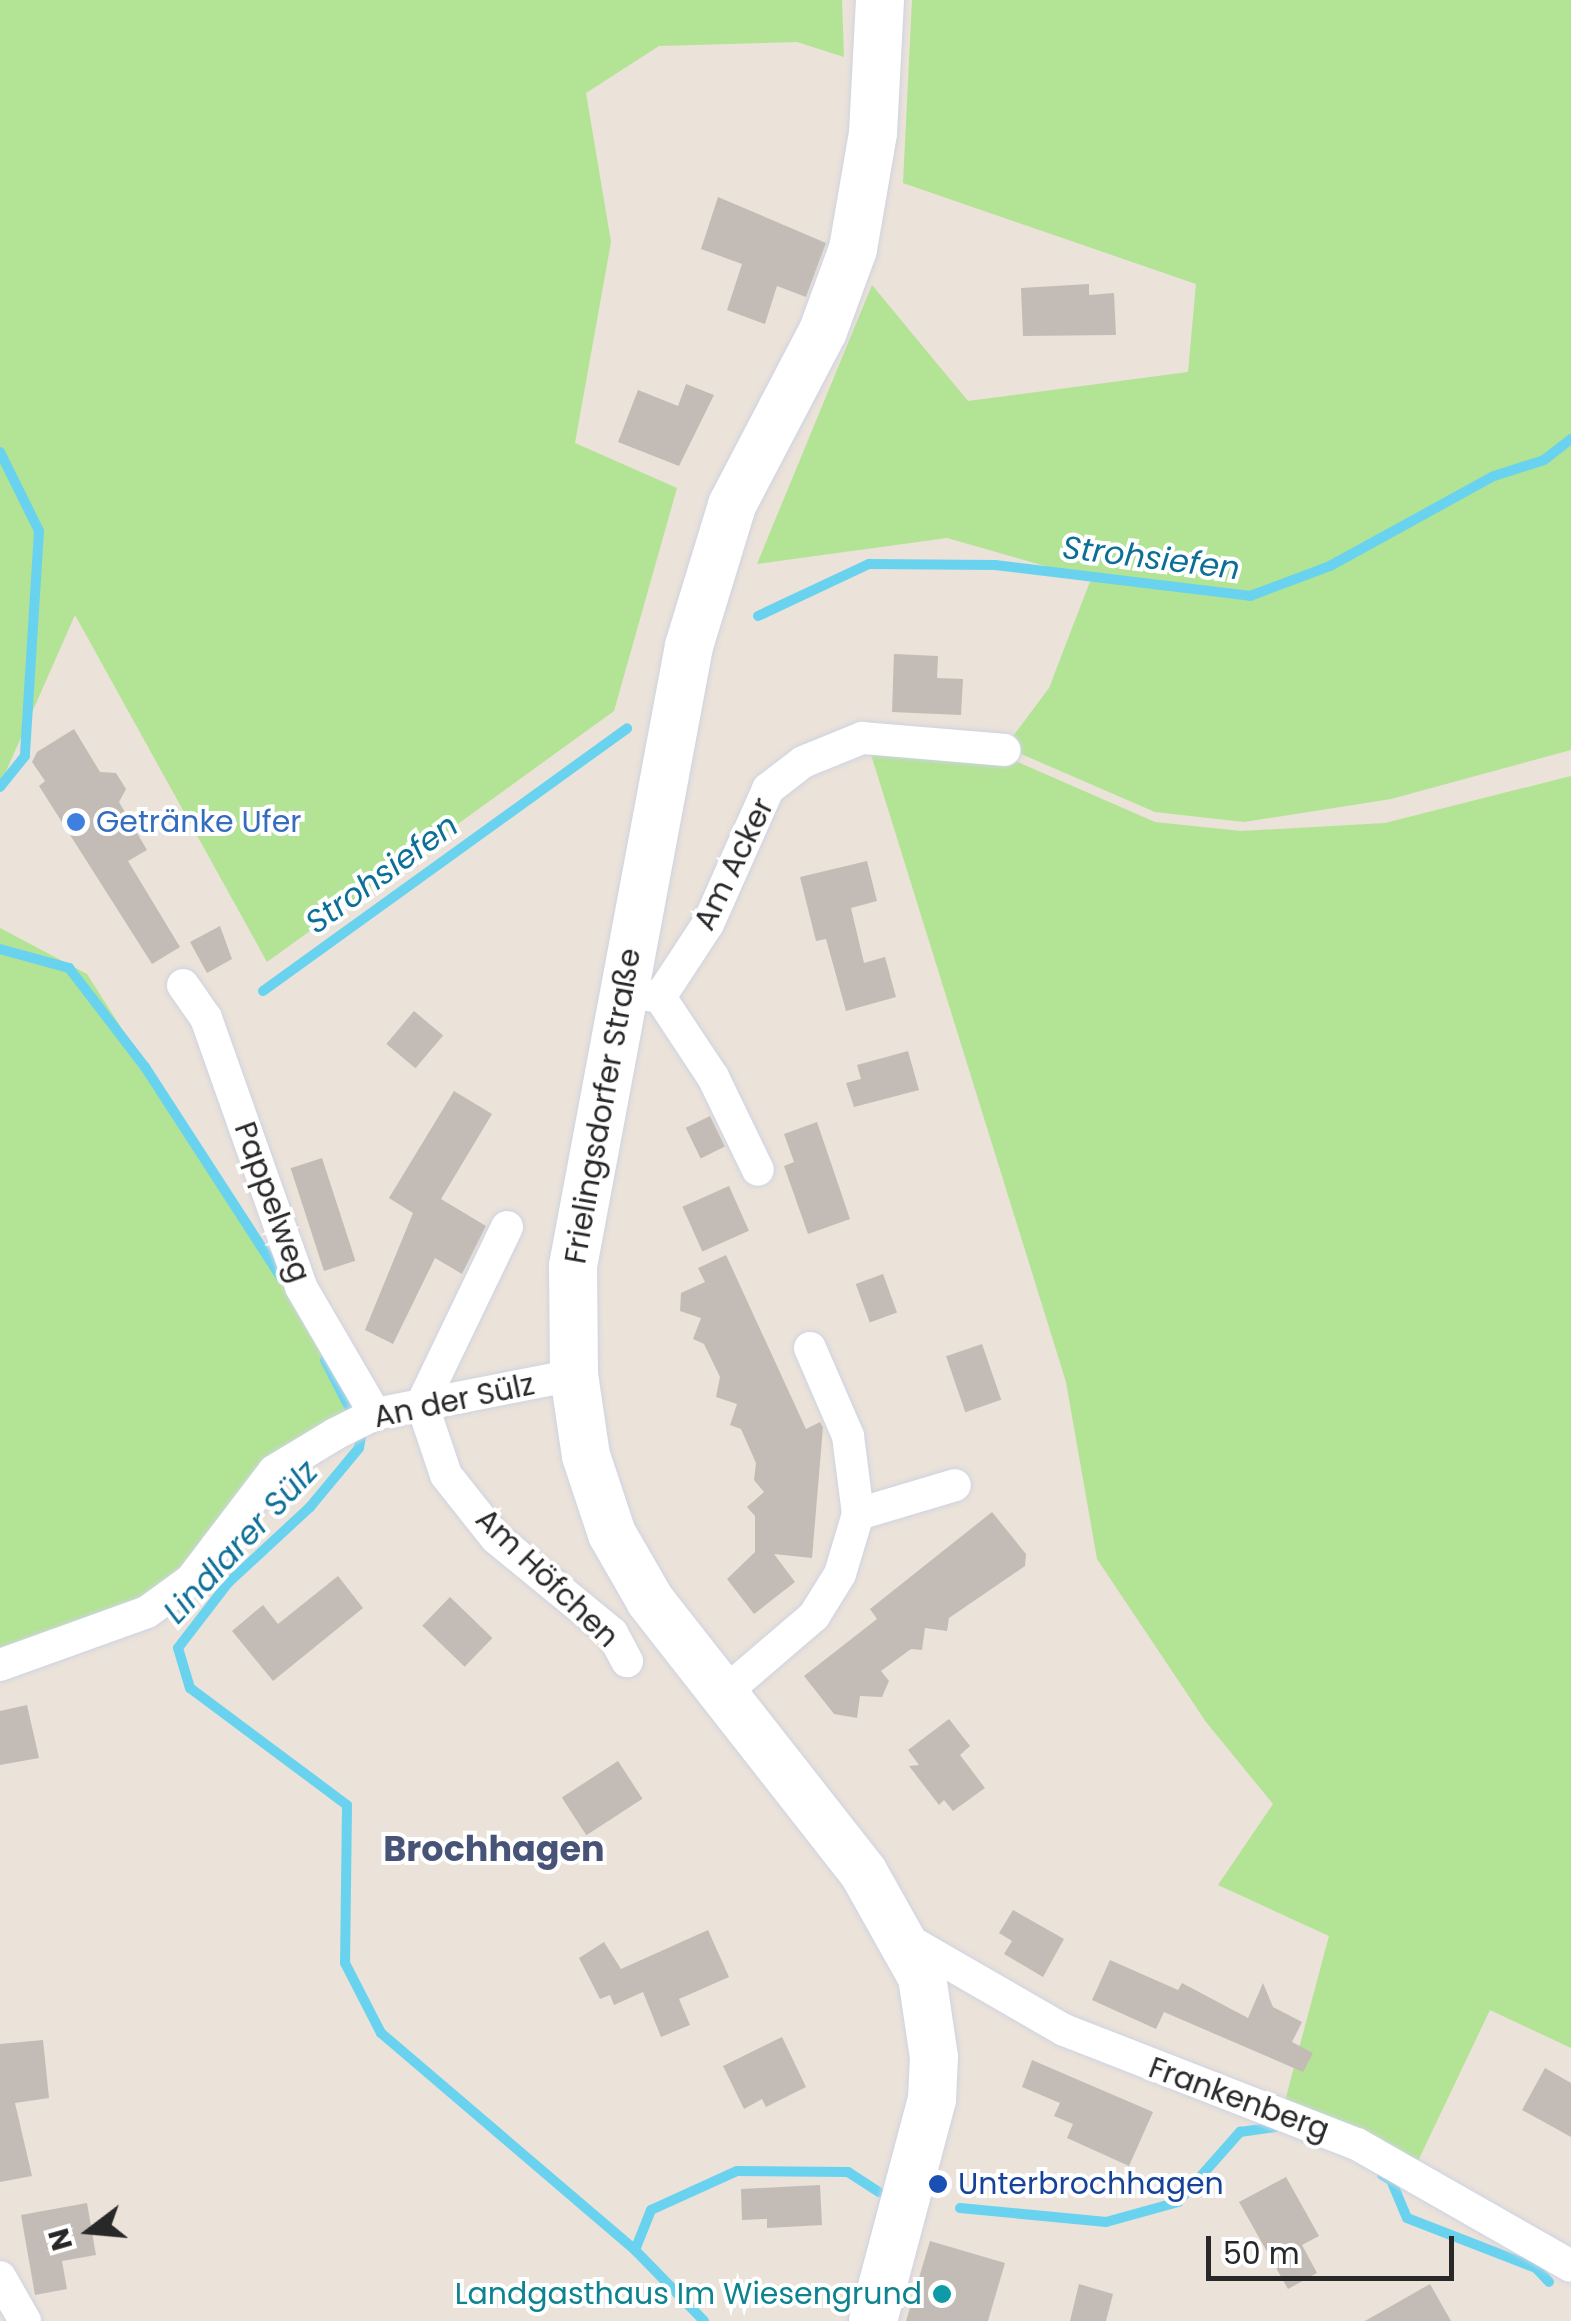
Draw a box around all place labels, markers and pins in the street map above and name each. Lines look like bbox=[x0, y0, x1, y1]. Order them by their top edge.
place label: Getränke Ufer bbox=[96, 804, 301, 840]
marker: Getränke Ufer bbox=[65, 811, 87, 833]
place label: Unterbrochhagen bbox=[958, 2166, 1224, 2202]
marker: Unterbrochhagen bbox=[927, 2173, 949, 2195]
place label: Landgasthaus Im Wiesengrund bbox=[455, 2276, 922, 2312]
marker: Landgasthaus Im Wiesengrund bbox=[931, 2283, 953, 2305]

